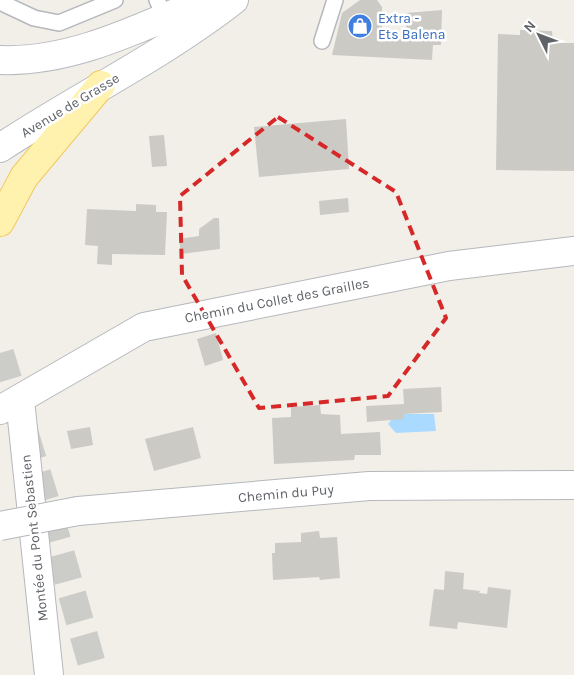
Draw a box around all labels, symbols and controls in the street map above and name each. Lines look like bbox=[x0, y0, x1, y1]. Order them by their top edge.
place label: Extra - Ets Balena bbox=[378, 10, 446, 43]
north arrow bbox=[514, 10, 564, 60]
shop icon: Extra - Ets Balena bbox=[347, 13, 373, 39]
text: N bbox=[520, 17, 539, 36]
street label: Avenue de Grasse bbox=[18, 69, 123, 142]
street label: Chemin du Collet des Grailles bbox=[183, 274, 371, 327]
street label: Montée du Pont Sebastien bbox=[17, 454, 52, 622]
street label: Chemin du Puy bbox=[237, 481, 335, 506]

